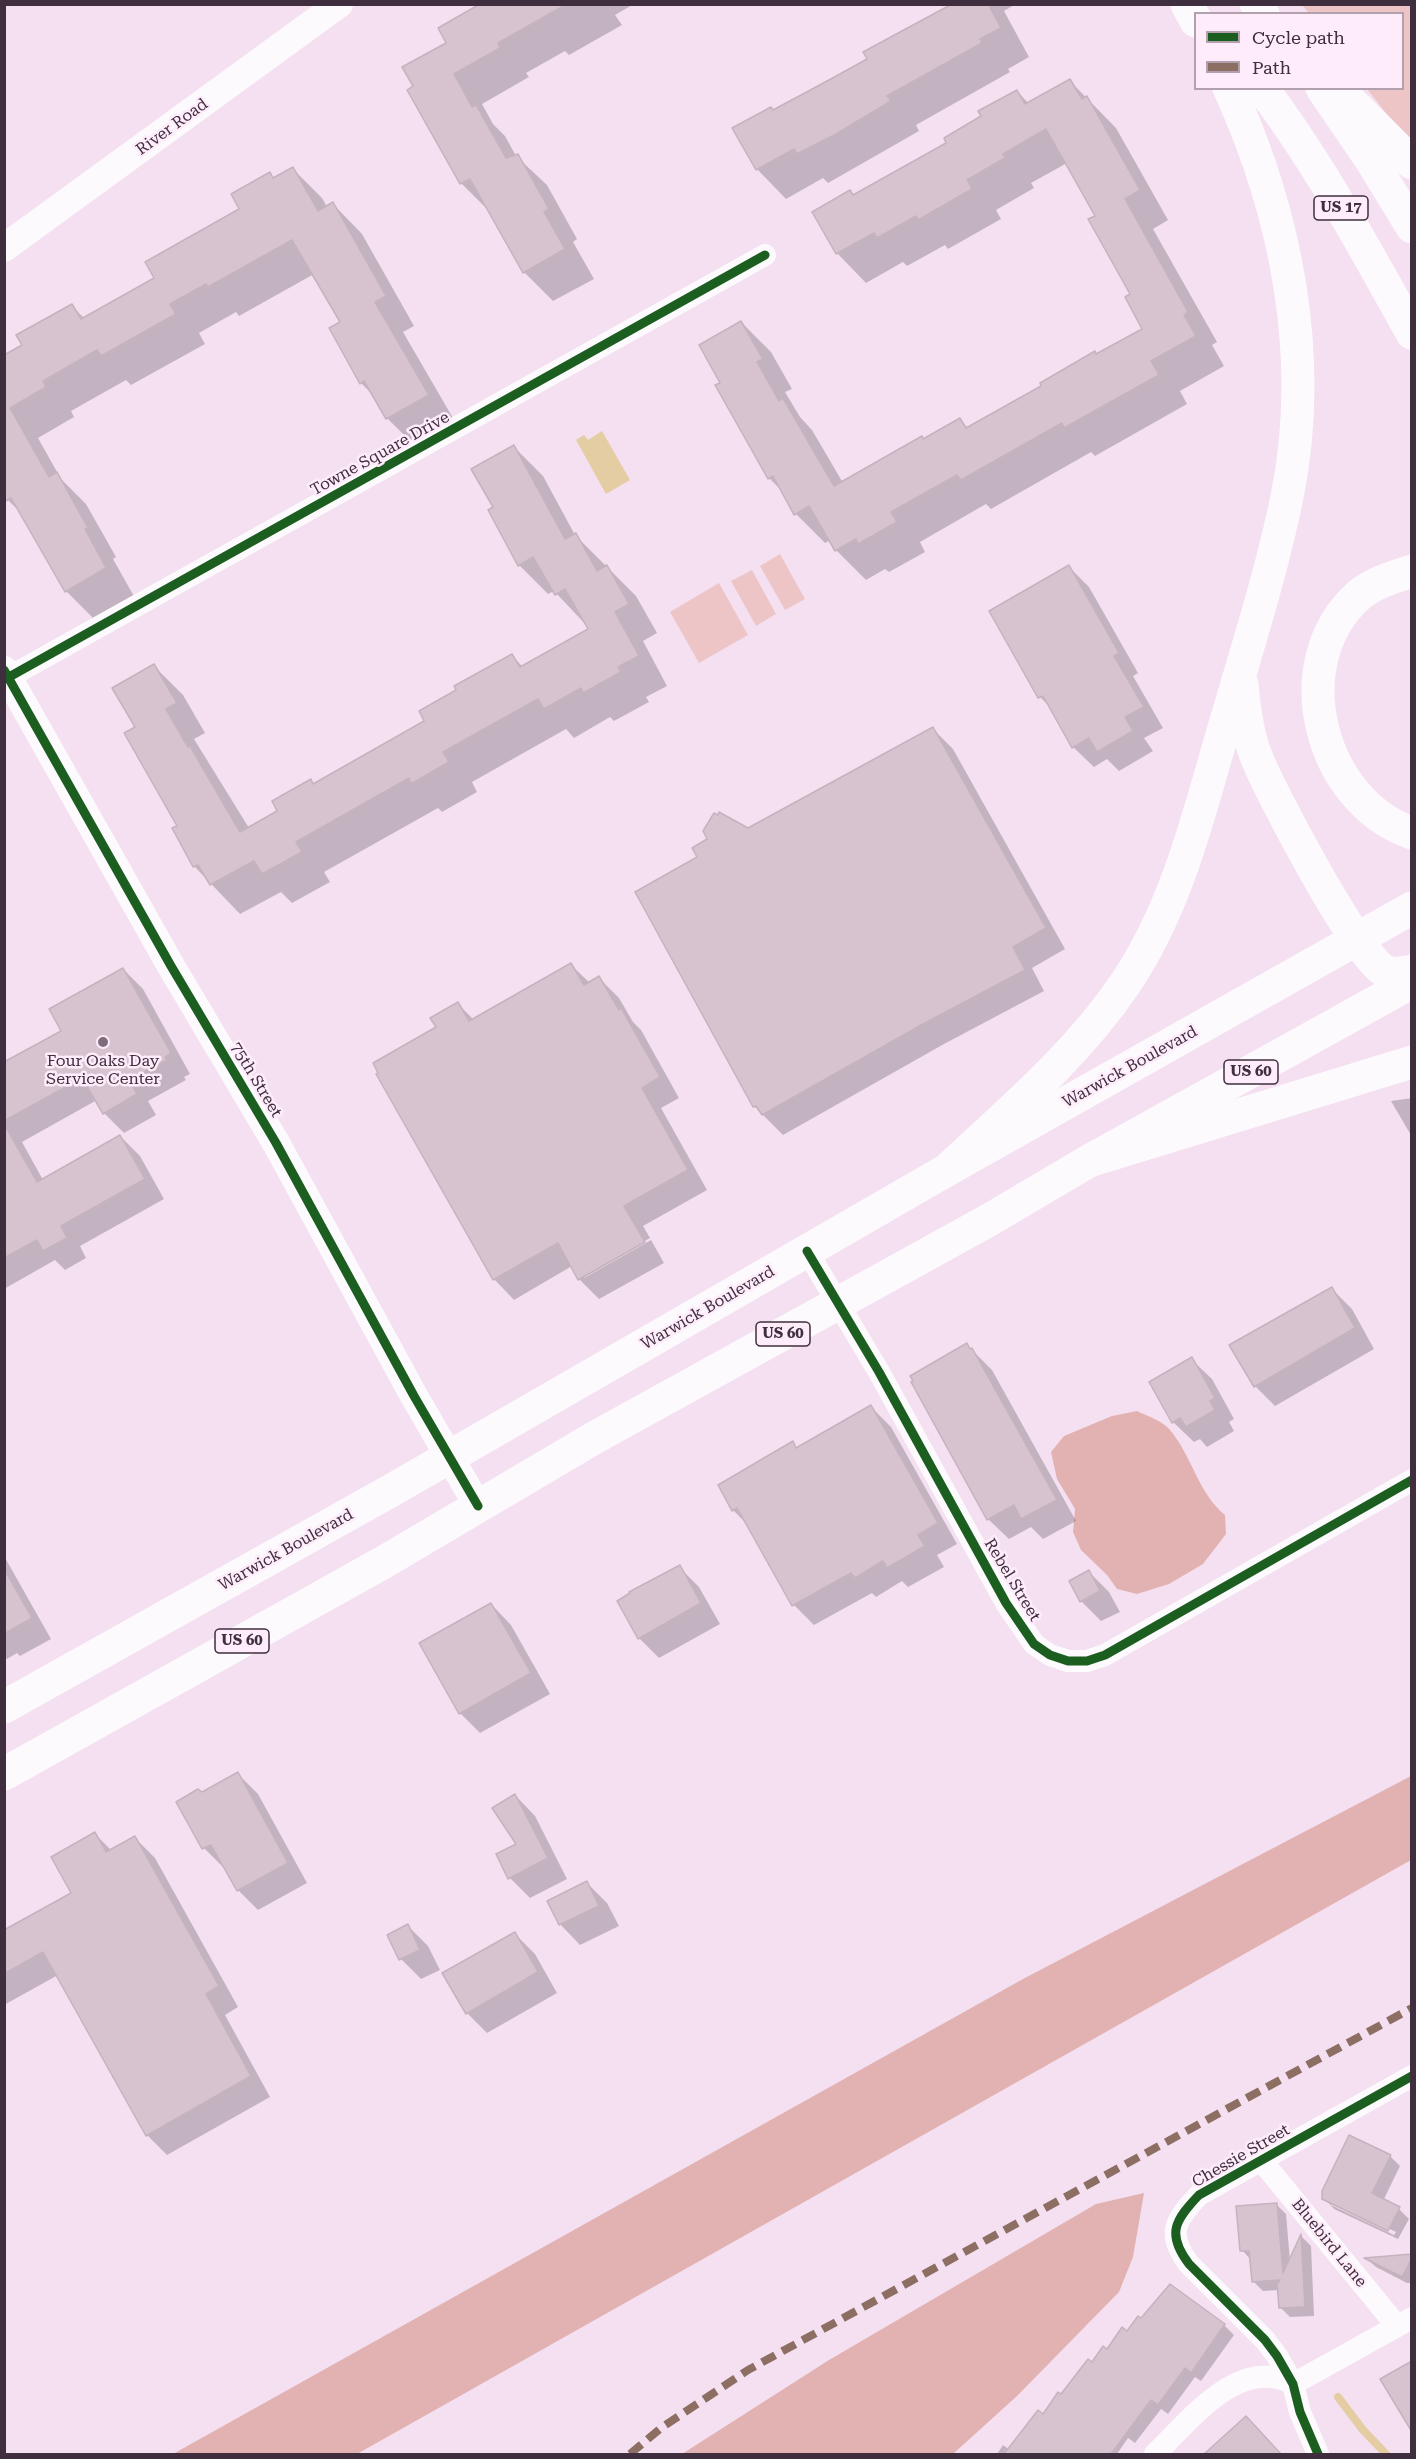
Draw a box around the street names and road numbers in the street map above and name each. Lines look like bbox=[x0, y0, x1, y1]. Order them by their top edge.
street label: River Road bbox=[132, 95, 212, 159]
road number: US 17 bbox=[1314, 196, 1368, 220]
street label: Towne Square Drive bbox=[307, 408, 453, 500]
street label: Warwick Boulevard bbox=[1059, 1022, 1201, 1112]
street label: 75th Street bbox=[226, 1039, 286, 1121]
road number: US 60 bbox=[1224, 1060, 1278, 1084]
street label: Warwick Boulevard bbox=[638, 1262, 778, 1354]
road number: US 60 bbox=[756, 1322, 810, 1346]
street label: Warwick Boulevard bbox=[215, 1505, 357, 1595]
street label: Rebel Street bbox=[980, 1535, 1044, 1625]
road number: US 60 bbox=[215, 1629, 269, 1653]
street label: Chessie Street bbox=[1189, 2120, 1293, 2192]
street label: Bluebird Lane bbox=[1287, 2195, 1371, 2291]

